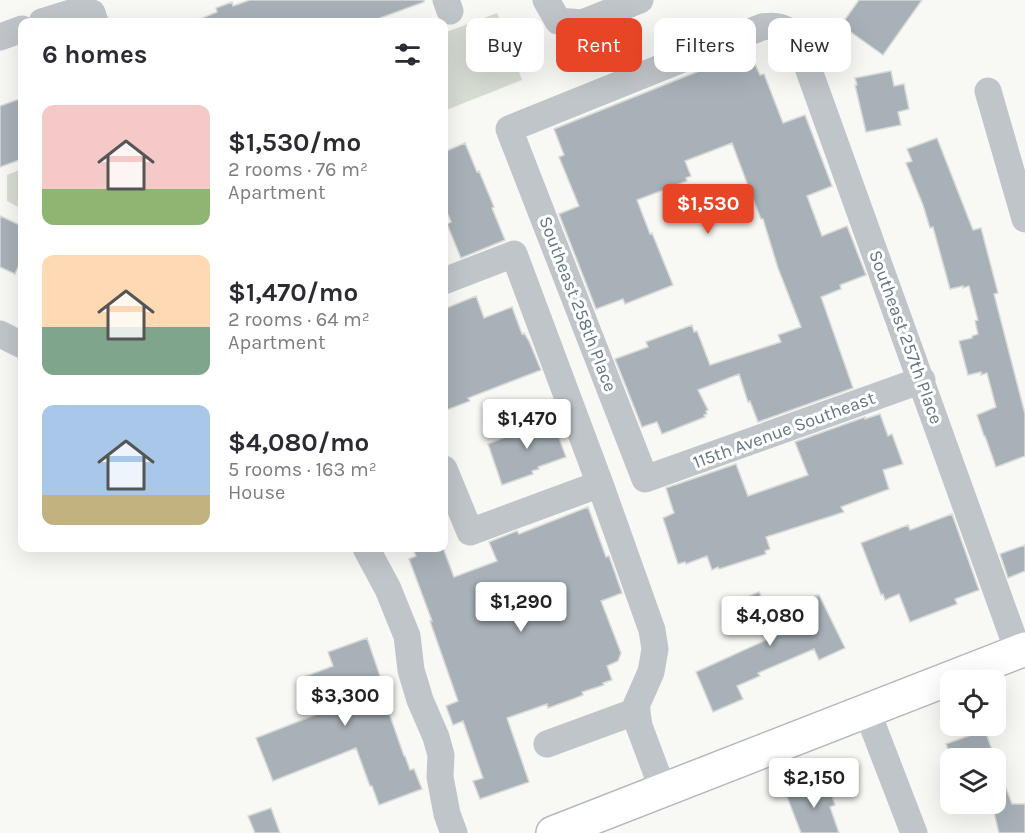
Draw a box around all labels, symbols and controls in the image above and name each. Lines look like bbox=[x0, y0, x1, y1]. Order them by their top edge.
chip: Buy bbox=[466, 18, 544, 72]
chip: Rent bbox=[556, 18, 642, 72]
chip: Filters bbox=[654, 18, 756, 72]
chip: New bbox=[768, 18, 851, 72]
icon: filters bbox=[391, 38, 424, 71]
text: 6 homes bbox=[42, 39, 147, 70]
text: $1,530/mo bbox=[228, 127, 361, 158]
icon: home bbox=[90, 129, 162, 201]
text: 2 rooms · 76 m² bbox=[228, 158, 368, 181]
text: Apartment bbox=[228, 181, 326, 204]
pin: $1,530 bbox=[659, 184, 757, 235]
text: $1,530 bbox=[677, 192, 739, 215]
street label: Southeast 258th Place bbox=[534, 213, 622, 395]
street label: Southeast 257th Place bbox=[864, 247, 948, 427]
text: $1,470/mo bbox=[228, 277, 358, 308]
icon: home bbox=[90, 279, 162, 351]
text: 2 rooms · 64 m² bbox=[228, 308, 370, 331]
text: Apartment bbox=[228, 331, 326, 354]
street label: 115th Avenue Southeast bbox=[690, 387, 878, 473]
pin: $1,470 bbox=[478, 399, 576, 450]
text: $1,470 bbox=[497, 407, 557, 430]
text: $4,080/mo bbox=[228, 427, 369, 458]
icon: home bbox=[90, 429, 162, 501]
text: 5 rooms · 163 m² bbox=[228, 458, 377, 481]
text: House bbox=[228, 481, 285, 504]
pin: $1,290 bbox=[472, 582, 570, 633]
text: $1,290 bbox=[490, 590, 552, 613]
pin: $4,080 bbox=[721, 596, 819, 647]
text: $4,080 bbox=[736, 604, 804, 627]
map controls bbox=[940, 670, 1006, 814]
button: locate bbox=[940, 670, 1006, 736]
pin: $3,300 bbox=[296, 676, 394, 727]
text: $3,300 bbox=[310, 684, 380, 707]
button: layers bbox=[940, 748, 1006, 814]
pin: $2,150 bbox=[765, 758, 863, 809]
text: $2,150 bbox=[783, 766, 845, 789]

